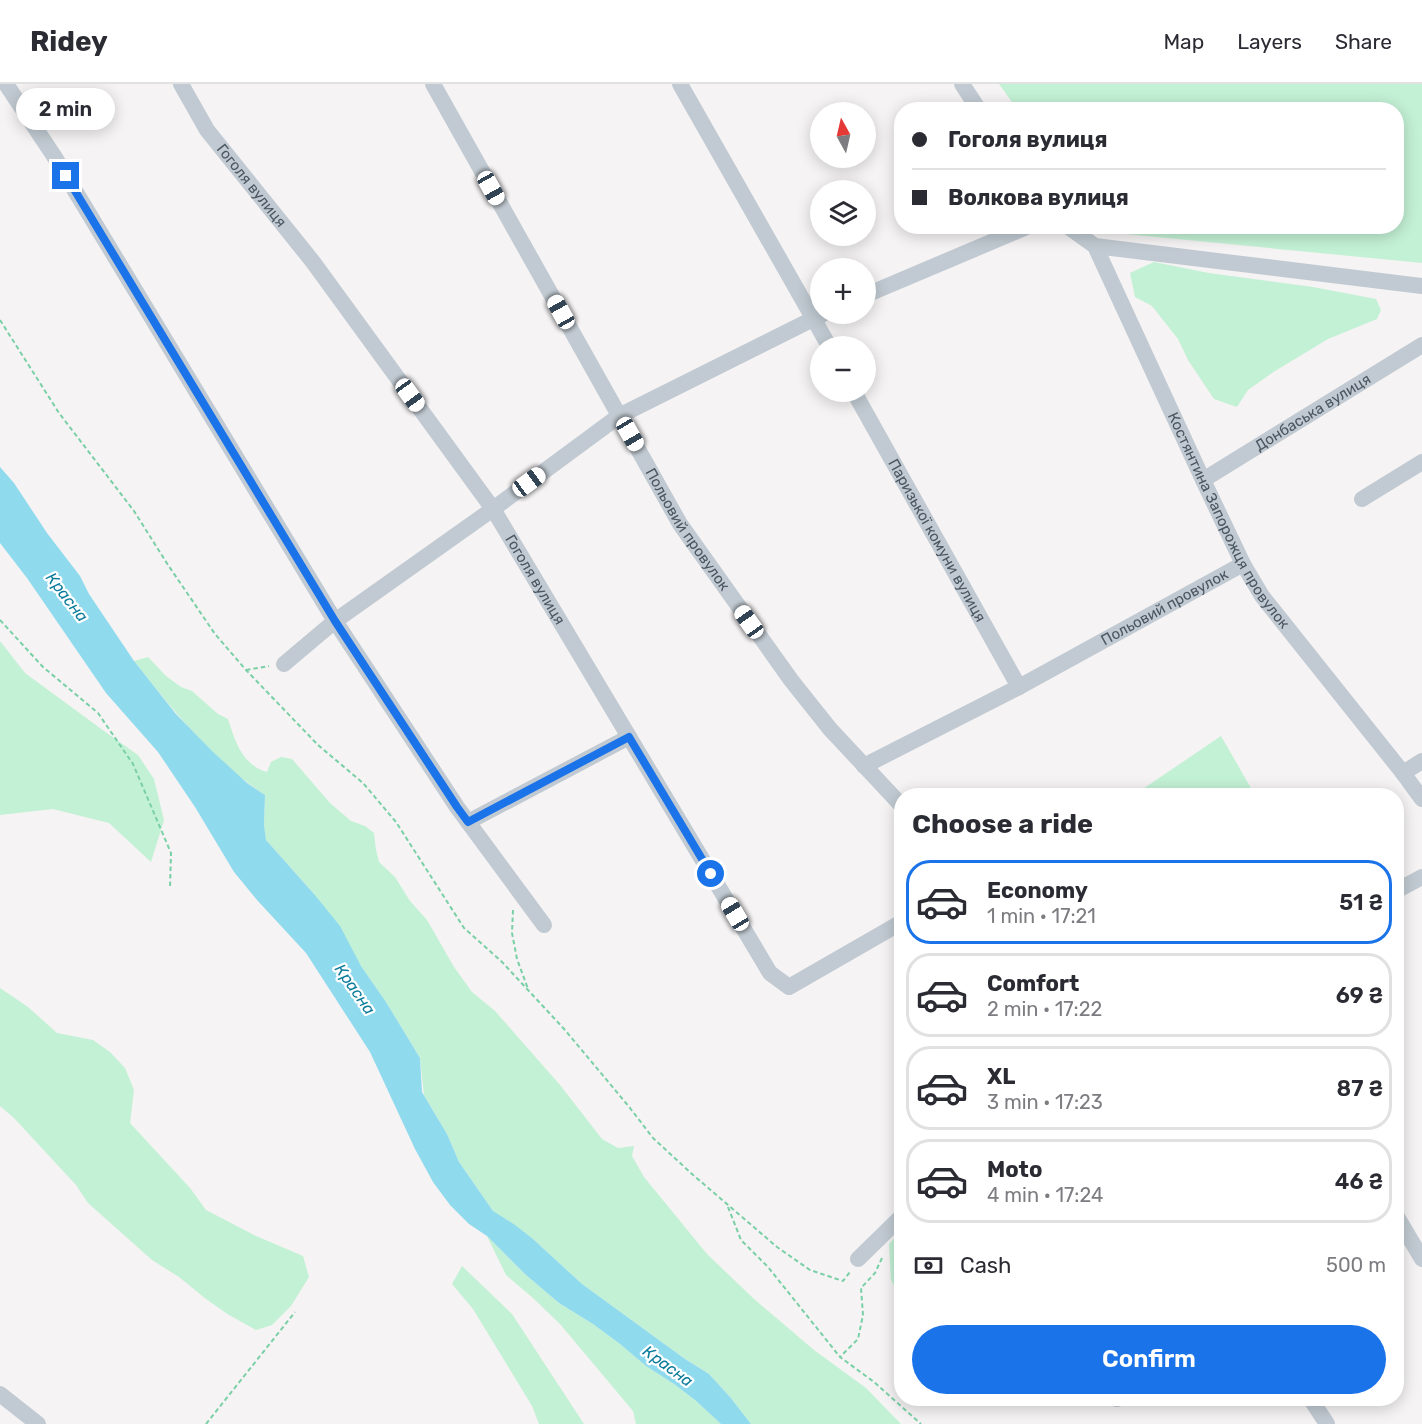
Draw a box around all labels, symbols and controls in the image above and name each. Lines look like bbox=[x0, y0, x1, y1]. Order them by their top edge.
text: Ridey bbox=[30, 25, 108, 58]
text: Map bbox=[1163, 29, 1204, 54]
text: Layers bbox=[1237, 29, 1302, 54]
text: Share bbox=[1335, 29, 1392, 54]
callout: 2 min bbox=[16, 89, 116, 131]
text: 2 min bbox=[39, 97, 92, 121]
north arrow bbox=[810, 102, 876, 168]
map controls bbox=[810, 102, 876, 402]
text: Гоголя вулиця bbox=[948, 126, 1108, 153]
street label: Гоголя вулиця bbox=[213, 140, 290, 231]
route end bbox=[52, 162, 79, 189]
car bbox=[474, 168, 508, 208]
button: layers bbox=[810, 180, 876, 246]
text: Волкова вулиця bbox=[948, 184, 1129, 211]
button: + bbox=[810, 258, 876, 324]
car bbox=[544, 292, 578, 332]
button: − bbox=[810, 336, 876, 402]
street label: Донбаська вулиця bbox=[1252, 370, 1374, 455]
car bbox=[392, 375, 428, 415]
street label: Костянтина Запорожця провулок bbox=[1164, 409, 1293, 632]
car bbox=[613, 414, 647, 454]
street label: Паризької комуни вулиця bbox=[884, 456, 990, 625]
car bbox=[509, 464, 549, 500]
street label: Польовий провулок bbox=[641, 465, 734, 594]
street label: Гоголя вулиця bbox=[501, 531, 569, 628]
street label: Польовий провулок bbox=[1098, 565, 1231, 649]
water label: Красна bbox=[42, 569, 92, 625]
car bbox=[731, 602, 767, 642]
text: Choose a ride bbox=[912, 808, 1093, 840]
route start bbox=[697, 860, 724, 887]
icon: car bbox=[915, 875, 969, 929]
text: Economy bbox=[987, 877, 1088, 904]
text: 51 ₴ bbox=[1339, 889, 1383, 916]
car bbox=[718, 894, 752, 934]
text: 1 min · 17:21 bbox=[987, 904, 1096, 928]
water label: Красна bbox=[331, 960, 379, 1018]
icon: car bbox=[915, 968, 969, 1022]
text: Comfort bbox=[987, 970, 1079, 997]
text: 69 ₴ bbox=[1336, 982, 1383, 1009]
text: 2 min · 17:22 bbox=[987, 997, 1102, 1021]
icon: car bbox=[915, 1061, 969, 1115]
text: XL bbox=[987, 1063, 1015, 1090]
text: 87 ₴ bbox=[1337, 1075, 1383, 1102]
text: 3 min · 17:23 bbox=[987, 1090, 1103, 1114]
icon: car bbox=[915, 1154, 969, 1208]
text: Moto bbox=[987, 1156, 1042, 1183]
text: 46 ₴ bbox=[1335, 1168, 1383, 1195]
text: 4 min · 17:24 bbox=[987, 1183, 1103, 1207]
icon: cash bbox=[912, 1249, 945, 1282]
text: Cash bbox=[960, 1252, 1011, 1279]
text: 500 m bbox=[1326, 1253, 1386, 1277]
button: Confirm bbox=[912, 1325, 1386, 1394]
water label: Красна bbox=[639, 1341, 697, 1391]

